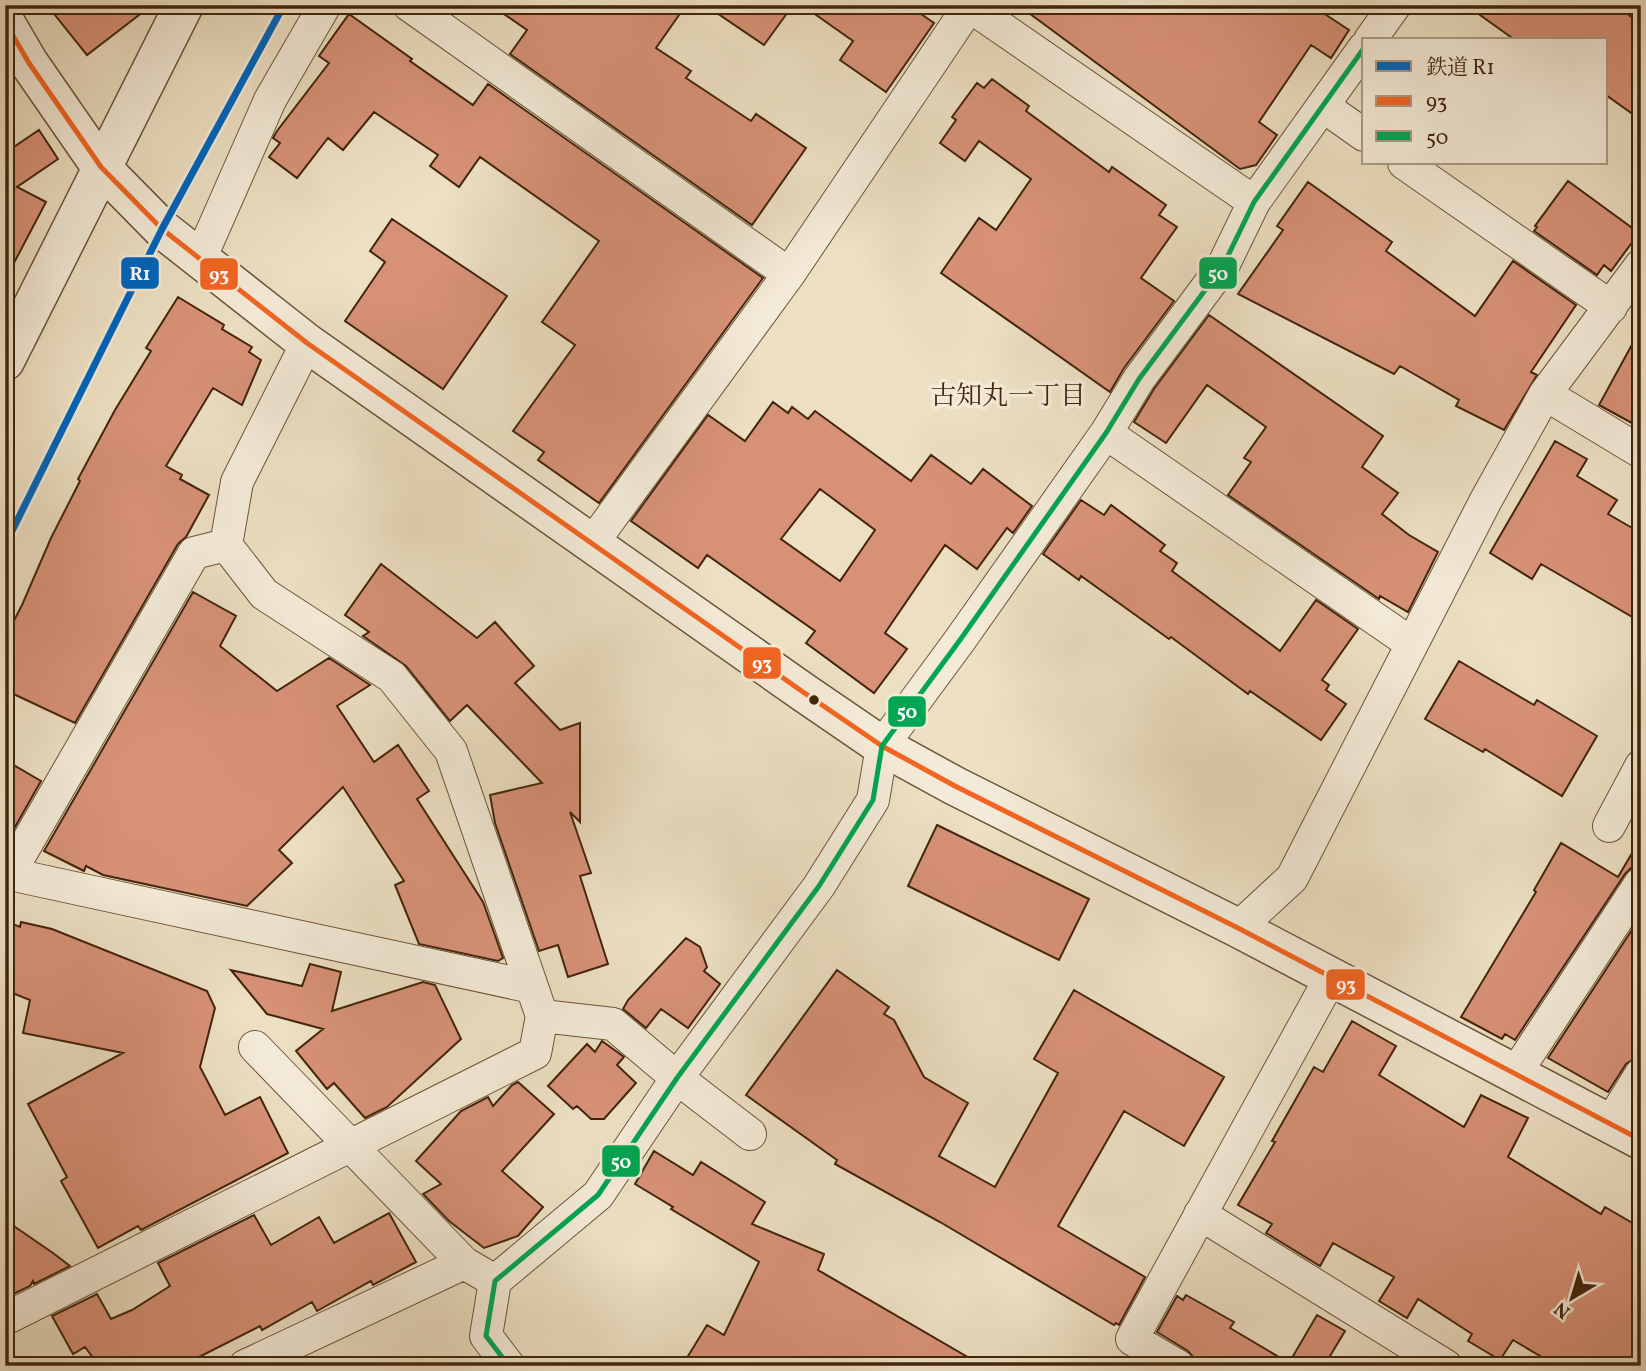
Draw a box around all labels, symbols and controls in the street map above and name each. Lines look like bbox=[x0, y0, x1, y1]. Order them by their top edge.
legend bbox=[1362, 38, 1608, 164]
text: 鉄道 R1 bbox=[1426, 54, 1495, 83]
text: 93 bbox=[1426, 88, 1447, 117]
text: 50 bbox=[1426, 124, 1448, 153]
line badge: R1 bbox=[120, 256, 160, 290]
line badge: 50 bbox=[1198, 256, 1238, 290]
line badge: 93 bbox=[199, 257, 239, 291]
text: R1 bbox=[130, 262, 150, 288]
text: 50 bbox=[1208, 262, 1229, 288]
text: 93 bbox=[209, 263, 229, 289]
district label: 古知丸一丁目 bbox=[930, 379, 1086, 415]
line badge: 93 bbox=[742, 646, 782, 680]
text: 93 bbox=[752, 652, 772, 678]
unlabelled marker bbox=[807, 693, 821, 707]
line badge: 50 bbox=[887, 695, 927, 728]
text: 50 bbox=[897, 700, 918, 726]
line badge: 93 bbox=[1325, 968, 1366, 1001]
text: 93 bbox=[1336, 973, 1356, 999]
line badge: 50 bbox=[601, 1144, 641, 1178]
text: 50 bbox=[611, 1150, 632, 1176]
north arrow bbox=[1538, 1262, 1608, 1332]
text: N bbox=[1549, 1295, 1576, 1324]

